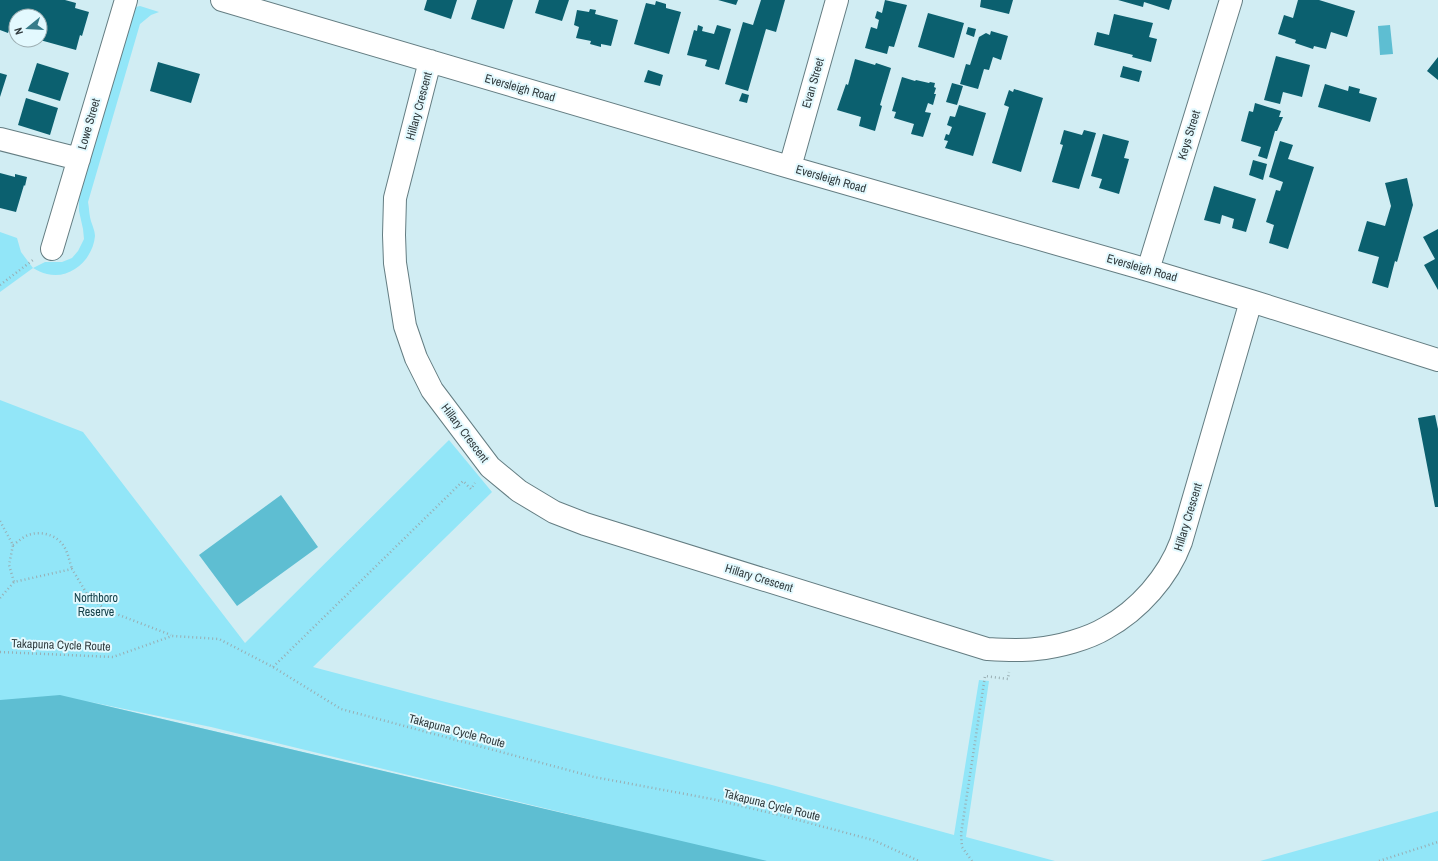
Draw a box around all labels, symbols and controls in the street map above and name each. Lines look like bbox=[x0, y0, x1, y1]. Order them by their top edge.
north arrow bbox=[8, 8, 48, 48]
text: N bbox=[11, 26, 26, 36]
street label: Evan Street bbox=[798, 56, 828, 110]
street label: Hillary Crescent bbox=[402, 70, 436, 142]
street label: Eversleigh Road bbox=[483, 70, 557, 106]
street label: Lowe Street bbox=[74, 96, 104, 151]
street label: Keys Street bbox=[1174, 108, 1204, 162]
street label: Eversleigh Road bbox=[794, 161, 868, 197]
street label: Eversleigh Road bbox=[1105, 250, 1179, 286]
street label: Hillary Crescent bbox=[438, 400, 493, 466]
street label: Hillary Crescent bbox=[1170, 481, 1206, 553]
street label: Hillary Crescent bbox=[723, 560, 795, 596]
park label: Northboro Reserve bbox=[74, 590, 118, 620]
street label: Takapuna Cycle Route bbox=[11, 635, 111, 655]
street label: Takapuna Cycle Route bbox=[407, 710, 507, 752]
street label: Takapuna Cycle Route bbox=[722, 785, 822, 825]

